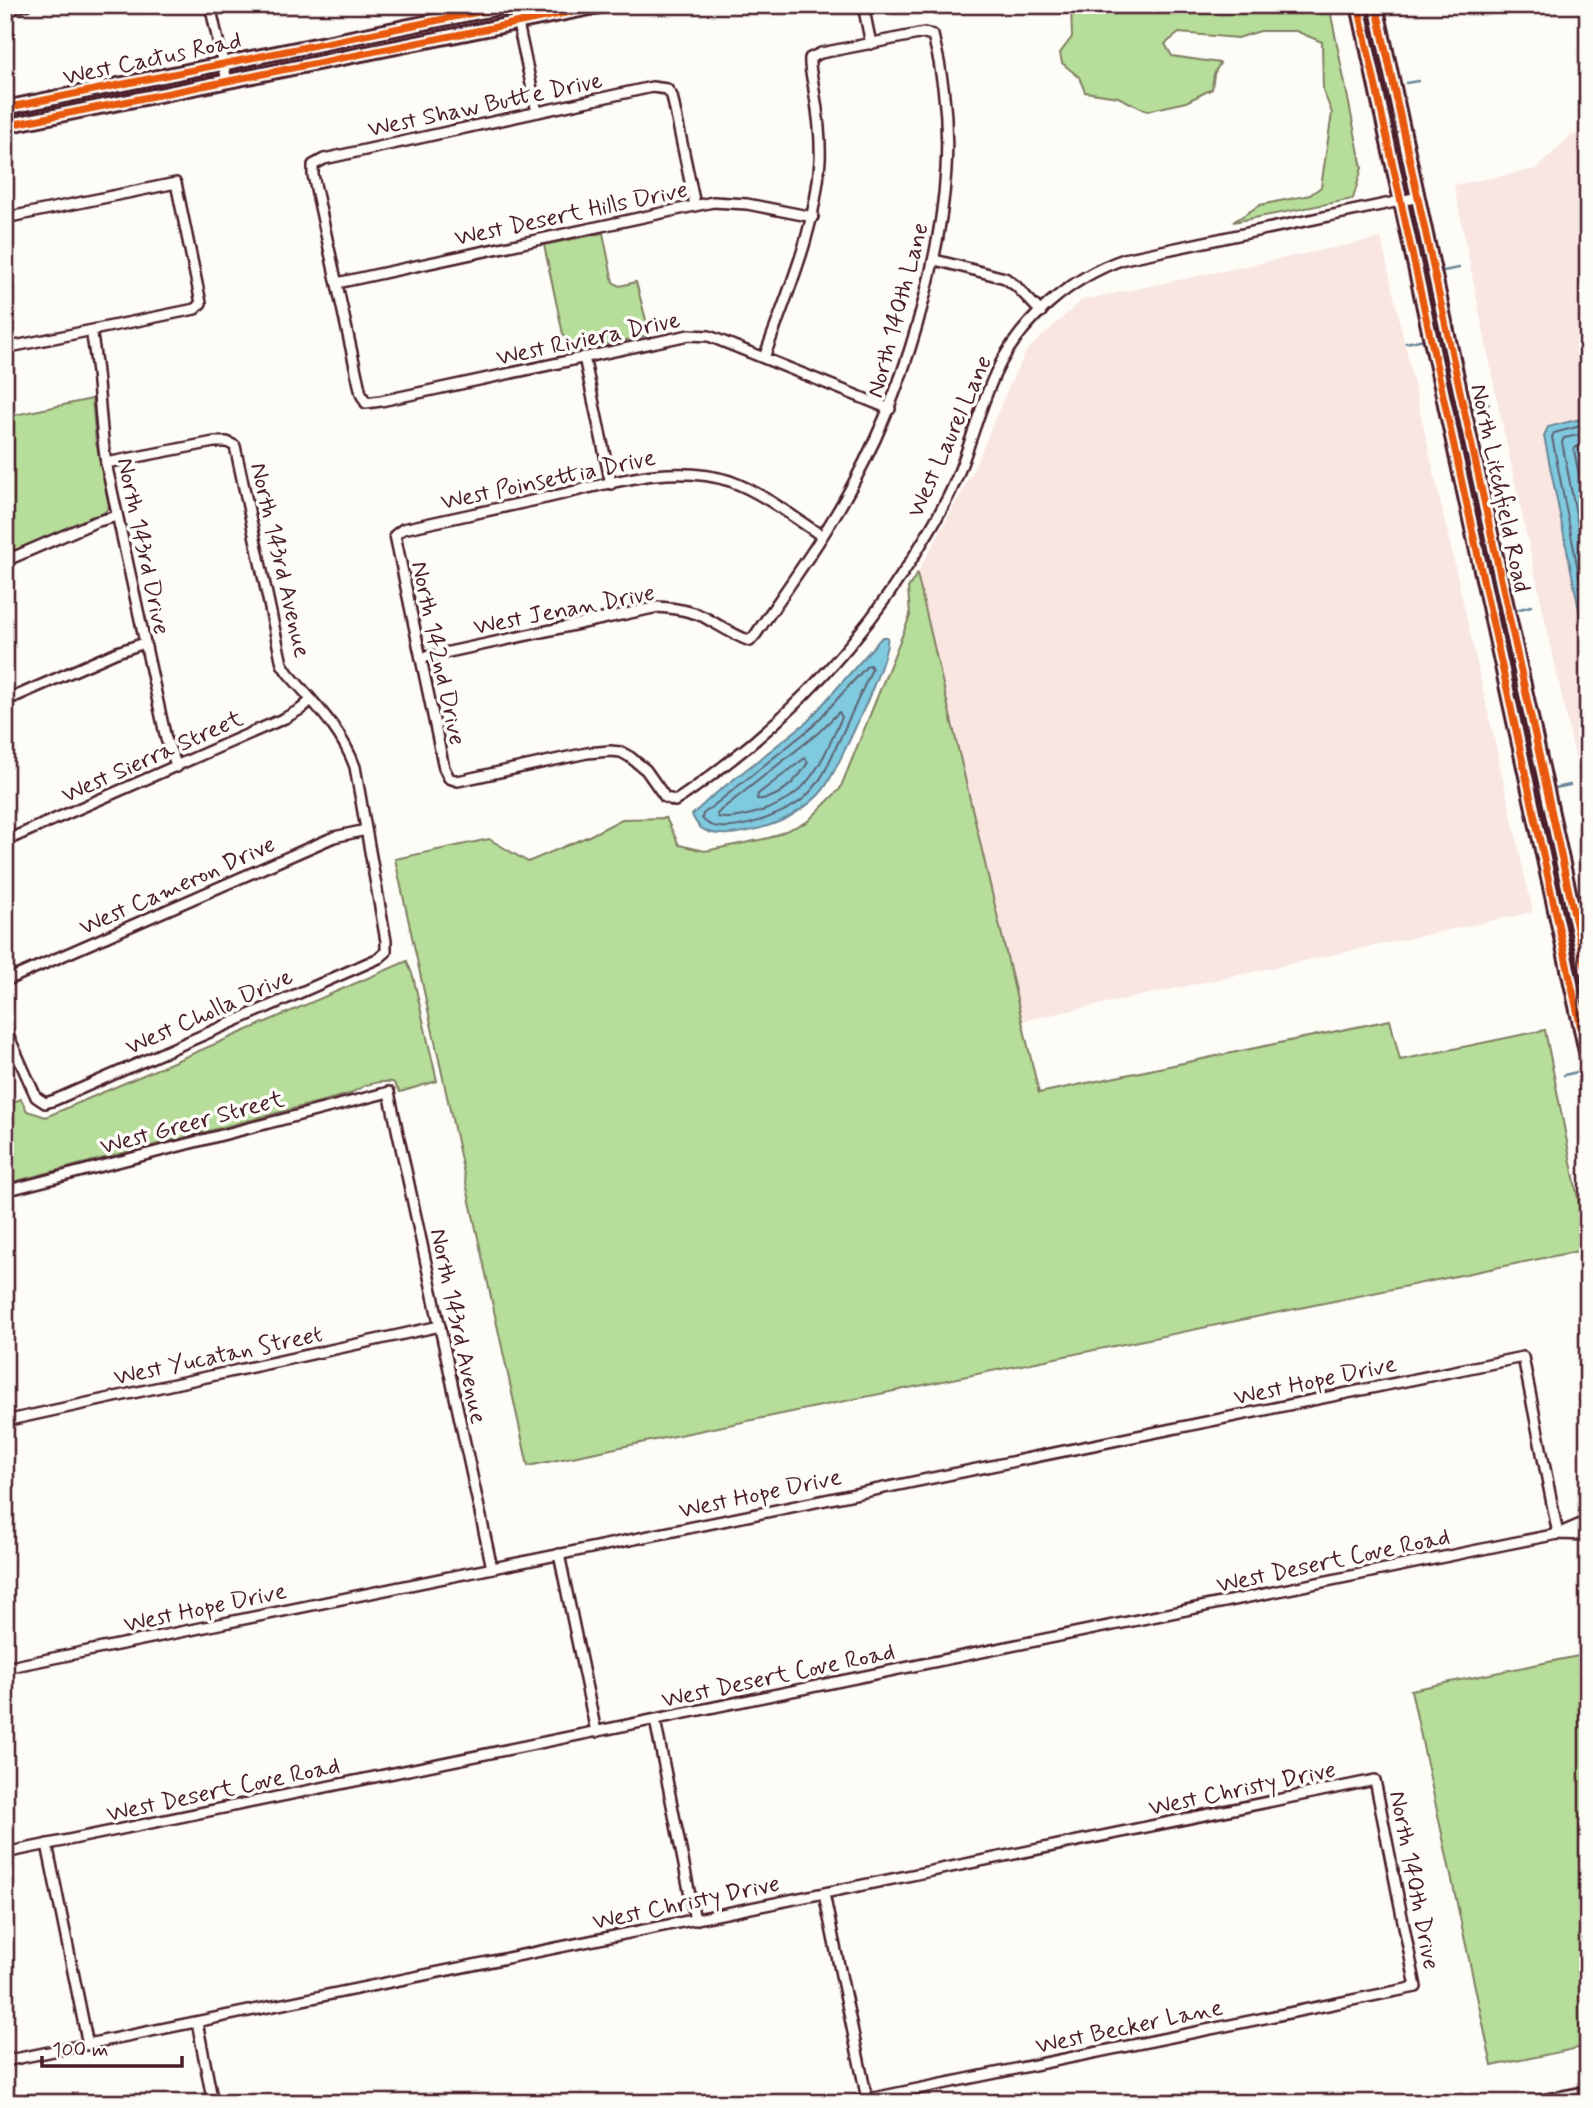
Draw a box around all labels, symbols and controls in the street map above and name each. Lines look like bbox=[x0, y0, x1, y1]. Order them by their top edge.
street label: West Cactus Road bbox=[60, 25, 244, 93]
street label: West Shaw Butte Drive bbox=[365, 65, 605, 145]
street label: West Desert Hills Drive bbox=[452, 175, 691, 254]
street label: North 140th Lane bbox=[860, 219, 937, 401]
street label: West Riviera Drive bbox=[494, 305, 683, 374]
street label: West Laurel Lane bbox=[901, 351, 1000, 523]
street label: North Litchfield Road bbox=[1462, 381, 1537, 595]
street label: West Poinsettia Drive bbox=[438, 443, 659, 518]
street label: North 143rd Drive bbox=[109, 455, 176, 638]
street label: North 143rd Avenue bbox=[242, 460, 317, 661]
street label: North 142nd Drive bbox=[403, 559, 472, 748]
street label: West Jenan Drive bbox=[471, 578, 658, 643]
street label: West Sierra Street bbox=[57, 704, 248, 811]
street label: West Cameron Drive bbox=[75, 829, 280, 943]
street label: West Cholla Drive bbox=[121, 962, 298, 1063]
street label: West Greer Street bbox=[97, 1084, 288, 1163]
street label: North 143rd Avenue bbox=[422, 1226, 493, 1427]
street label: West Yucatan Street bbox=[111, 1319, 326, 1394]
street label: West Hope Drive bbox=[1231, 1349, 1400, 1414]
street label: West Hope Drive bbox=[676, 1462, 845, 1527]
street label: West Desert Cove Road bbox=[1214, 1522, 1453, 1601]
street label: West Hope Drive bbox=[121, 1576, 290, 1641]
street label: West Desert Cove Road bbox=[659, 1637, 898, 1716]
street label: West Desert Cove Road bbox=[104, 1751, 343, 1830]
street label: West Christy Drive bbox=[1146, 1755, 1339, 1824]
street label: North 140th Drive bbox=[1381, 1788, 1446, 1972]
street label: West Christy Drive bbox=[590, 1869, 783, 1938]
street label: West Becker Lane bbox=[1033, 1992, 1226, 2062]
scale bar bbox=[42, 2024, 182, 2068]
text: 100 m bbox=[52, 2036, 108, 2064]

